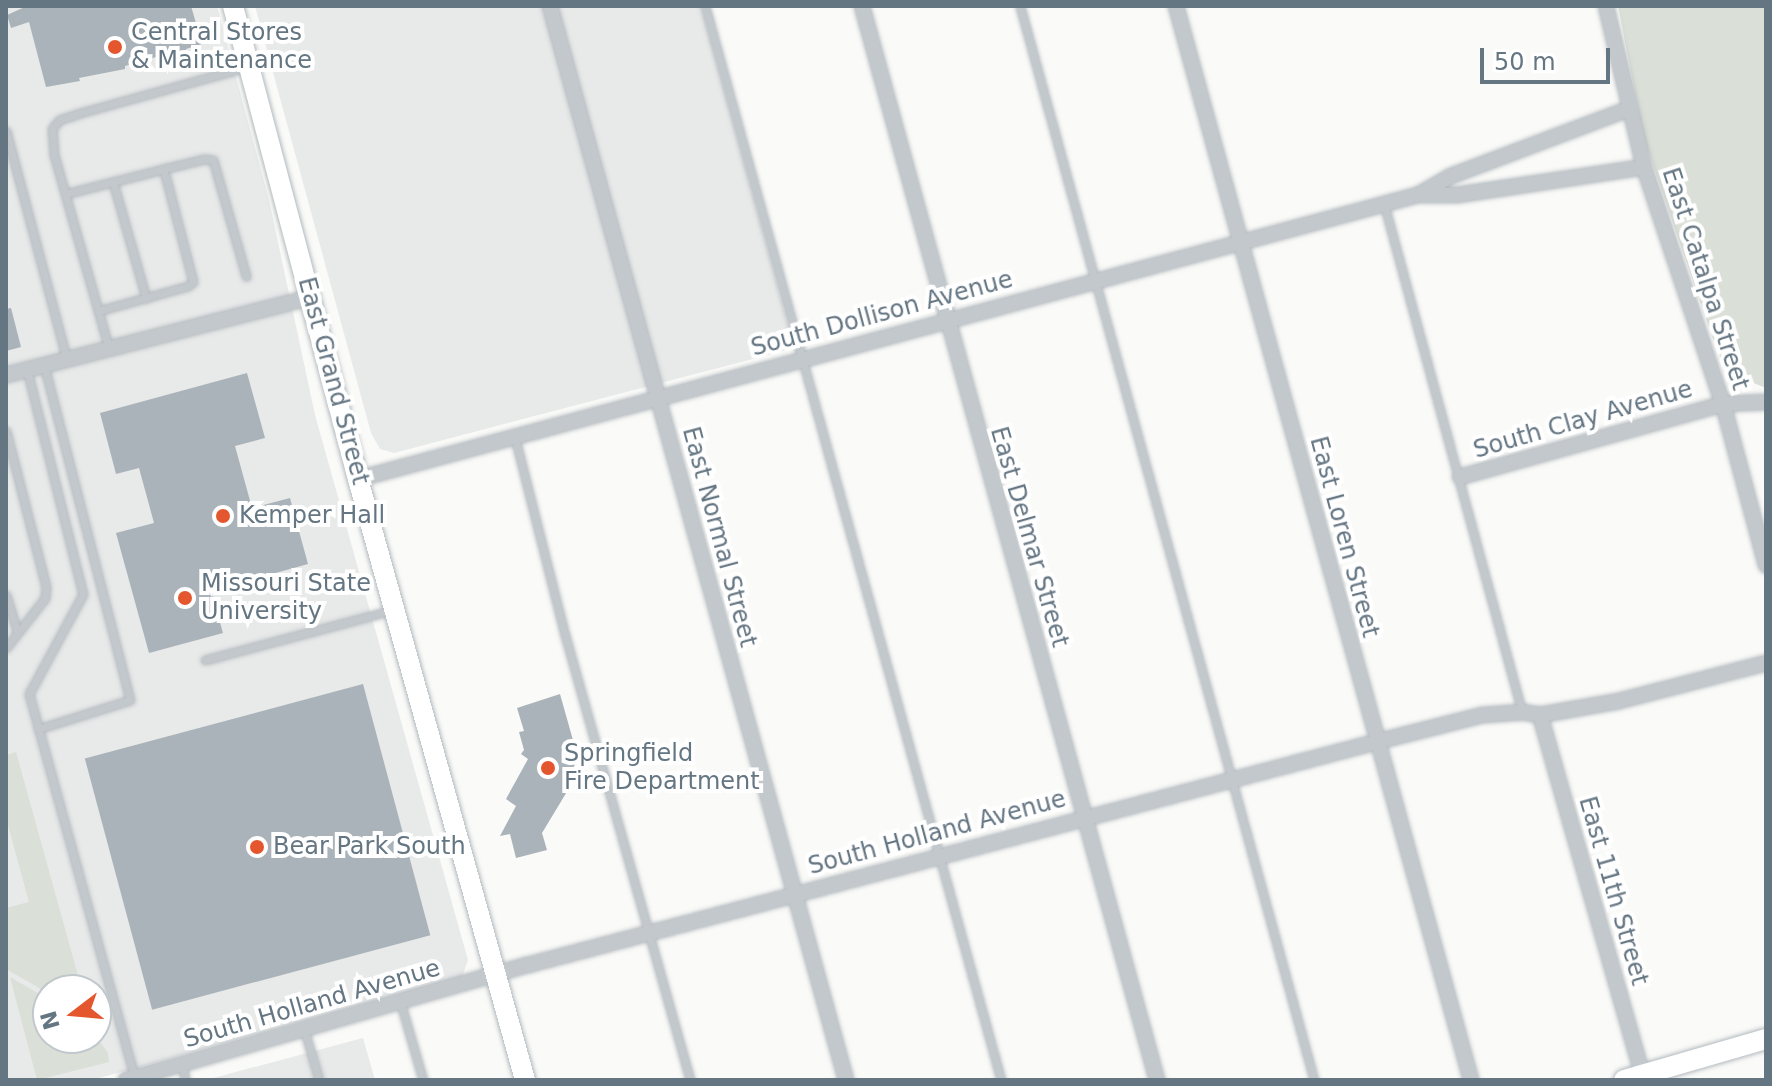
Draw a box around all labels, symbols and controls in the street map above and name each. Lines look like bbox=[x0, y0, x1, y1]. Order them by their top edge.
place label: Central Stores & Maintenance bbox=[131, 19, 312, 75]
scale bar bbox=[1484, 32, 1614, 82]
marker: Central Stores & Maintenance bbox=[106, 38, 124, 56]
text: 50 m bbox=[1494, 48, 1556, 76]
street label: East Catalpa Street bbox=[1655, 164, 1755, 394]
street label: South Dollison Avenue bbox=[748, 265, 1016, 363]
street label: East Grand Street bbox=[291, 274, 375, 488]
street label: South Clay Avenue bbox=[1470, 375, 1696, 465]
street label: East Normal Street bbox=[676, 424, 762, 650]
street label: East Delmar Street bbox=[984, 424, 1074, 650]
street label: East Loren Street bbox=[1303, 433, 1385, 641]
place label: Kemper Hall bbox=[239, 502, 385, 530]
marker: Kemper Hall bbox=[214, 507, 232, 525]
place label: Missouri State University bbox=[201, 570, 371, 626]
marker: Missouri State University bbox=[176, 589, 194, 607]
place label: Springfield Fire Department bbox=[564, 740, 760, 796]
marker: Springfield Fire Department bbox=[539, 759, 557, 777]
street label: South Holland Avenue bbox=[805, 785, 1069, 881]
street label: East 11th Street bbox=[1572, 793, 1654, 989]
place label: Bear Park South bbox=[273, 833, 466, 861]
marker: Bear Park South bbox=[248, 838, 266, 856]
street label: South Holland Avenue bbox=[180, 954, 444, 1054]
north arrow bbox=[32, 974, 112, 1054]
text: N bbox=[36, 1008, 65, 1033]

